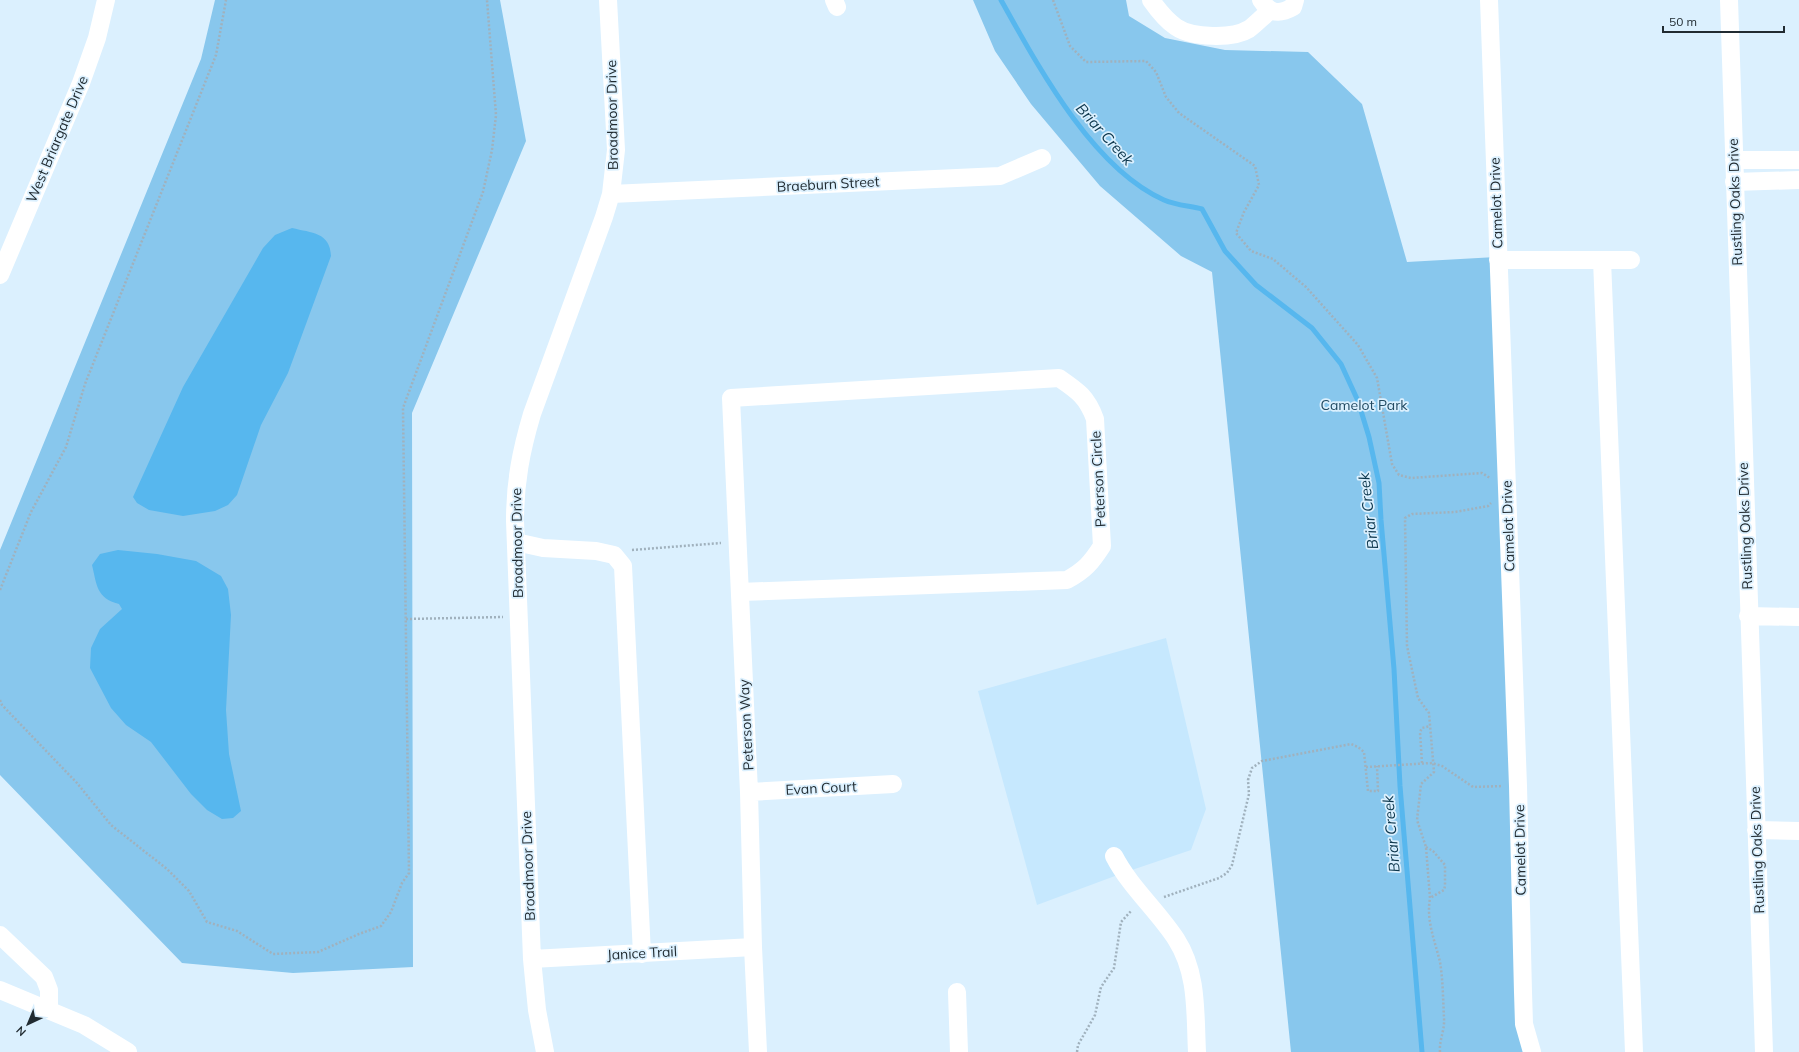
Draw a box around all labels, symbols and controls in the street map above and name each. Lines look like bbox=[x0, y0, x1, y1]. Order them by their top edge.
scale bar bbox=[1663, 8, 1784, 34]
text: 50 m bbox=[1669, 14, 1697, 29]
street label: Broadmoor Drive bbox=[602, 60, 622, 170]
street label: West Briargate Drive bbox=[22, 73, 92, 205]
water label: Briar Creek bbox=[1072, 99, 1139, 170]
street label: Rustling Oaks Drive bbox=[1724, 138, 1746, 266]
street label: Camelot Drive bbox=[1485, 157, 1507, 249]
street label: Braeburn Street bbox=[776, 172, 880, 196]
park label: Camelot Park bbox=[1321, 396, 1408, 414]
street label: Peterson Circle bbox=[1086, 430, 1110, 528]
street label: Rustling Oaks Drive bbox=[1734, 462, 1756, 590]
water label: Briar Creek bbox=[1354, 470, 1382, 550]
street label: Camelot Drive bbox=[1497, 480, 1519, 572]
street label: Broadmoor Drive bbox=[507, 488, 527, 598]
street label: Peterson Way bbox=[735, 678, 757, 771]
street label: Evan Court bbox=[785, 777, 857, 799]
street label: Rustling Oaks Drive bbox=[1746, 786, 1768, 914]
water label: Briar Creek bbox=[1378, 793, 1404, 873]
street label: Camelot Drive bbox=[1510, 804, 1530, 896]
street label: Broadmoor Drive bbox=[517, 811, 539, 921]
street label: Janice Trail bbox=[607, 942, 677, 964]
north arrow bbox=[8, 1004, 48, 1044]
text: N bbox=[13, 1023, 29, 1039]

